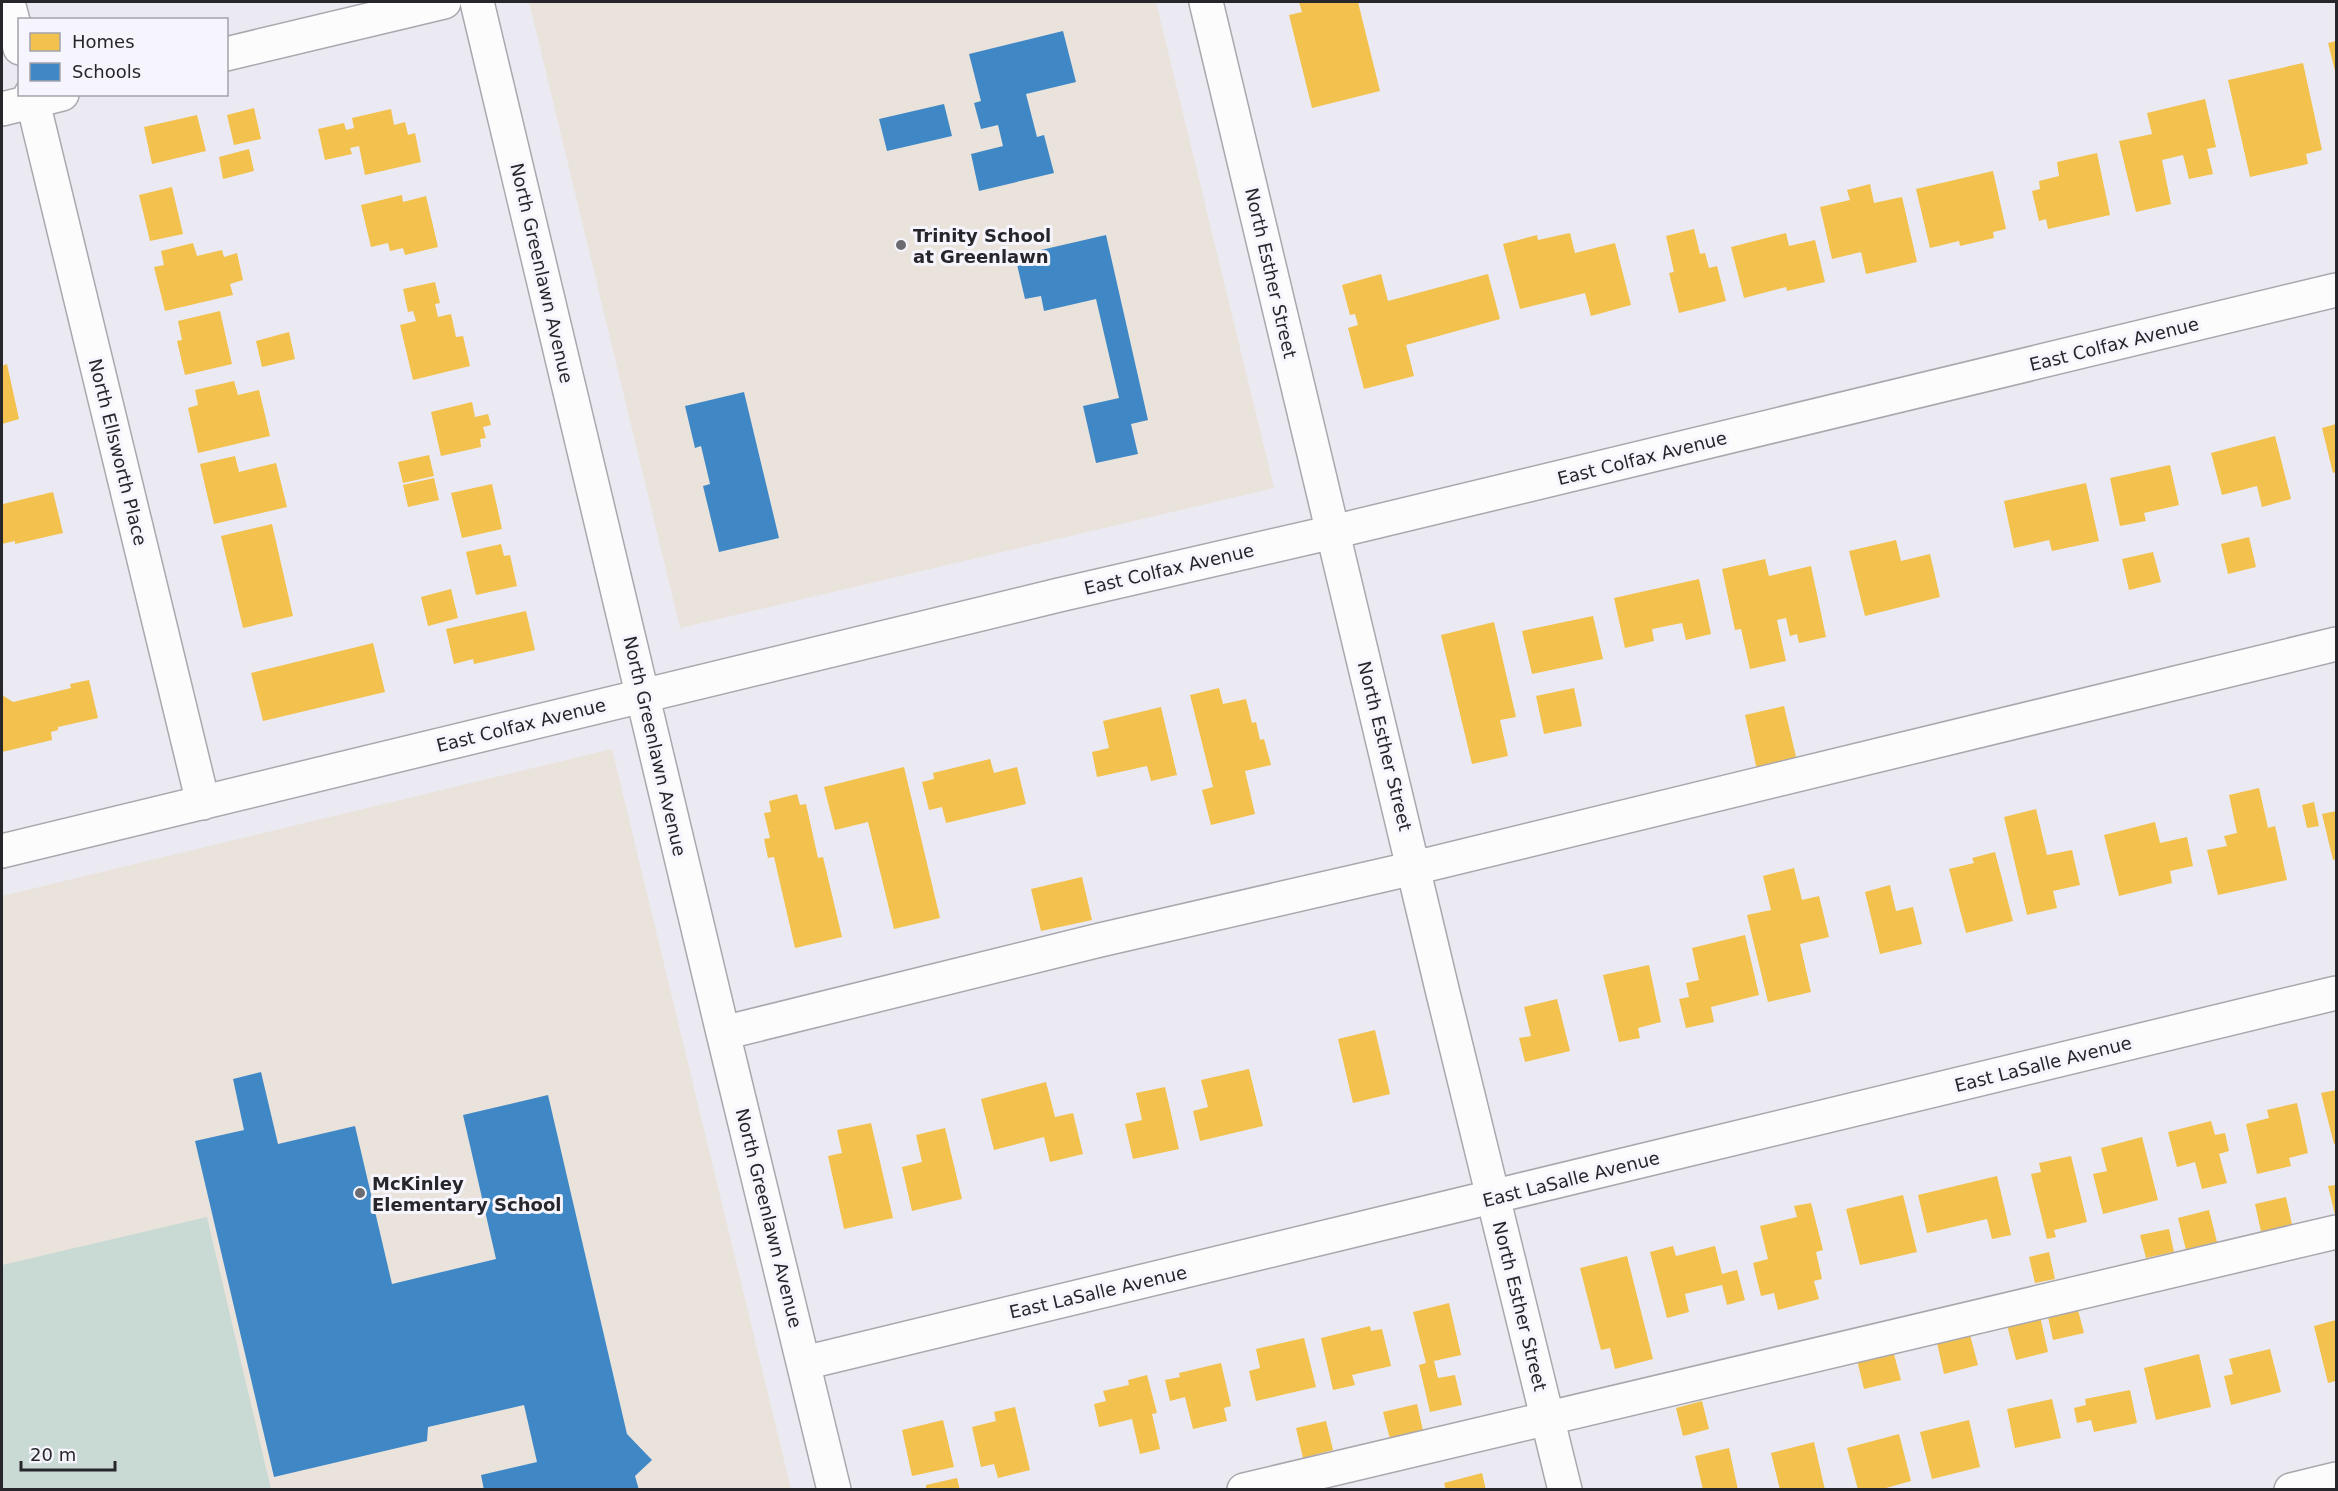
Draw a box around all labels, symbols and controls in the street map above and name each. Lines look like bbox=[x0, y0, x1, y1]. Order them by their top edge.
legend bbox=[18, 18, 228, 96]
text: Homes bbox=[72, 31, 135, 52]
text: Schools bbox=[72, 61, 141, 82]
street label: North Greenlawn Avenue bbox=[506, 161, 578, 385]
street label: North Esther Street bbox=[1241, 186, 1301, 360]
place label: Trinity School at Greenlawn bbox=[913, 225, 1051, 267]
marker: Trinity School at Greenlawn bbox=[894, 238, 908, 252]
street label: East Colfax Avenue bbox=[2027, 313, 2201, 375]
street label: North Ellsworth Place bbox=[85, 356, 151, 548]
street label: East Colfax Avenue bbox=[1555, 427, 1729, 489]
street label: East Colfax Avenue bbox=[1082, 539, 1256, 599]
street label: North Greenlawn Avenue bbox=[619, 634, 691, 858]
street label: North Esther Street bbox=[1354, 659, 1416, 833]
street label: East Colfax Avenue bbox=[434, 694, 608, 756]
street label: East LaSalle Avenue bbox=[1952, 1032, 2134, 1096]
street label: North Greenlawn Avenue bbox=[732, 1106, 806, 1330]
street label: East LaSalle Avenue bbox=[1480, 1147, 1662, 1211]
place label: McKinley Elementary School bbox=[372, 1173, 561, 1215]
marker: McKinley Elementary School bbox=[353, 1186, 367, 1200]
street label: North Esther Street bbox=[1489, 1219, 1551, 1393]
street label: East LaSalle Avenue bbox=[1007, 1261, 1189, 1323]
scale bar bbox=[21, 1434, 116, 1472]
text: 20 m bbox=[30, 1444, 76, 1465]

